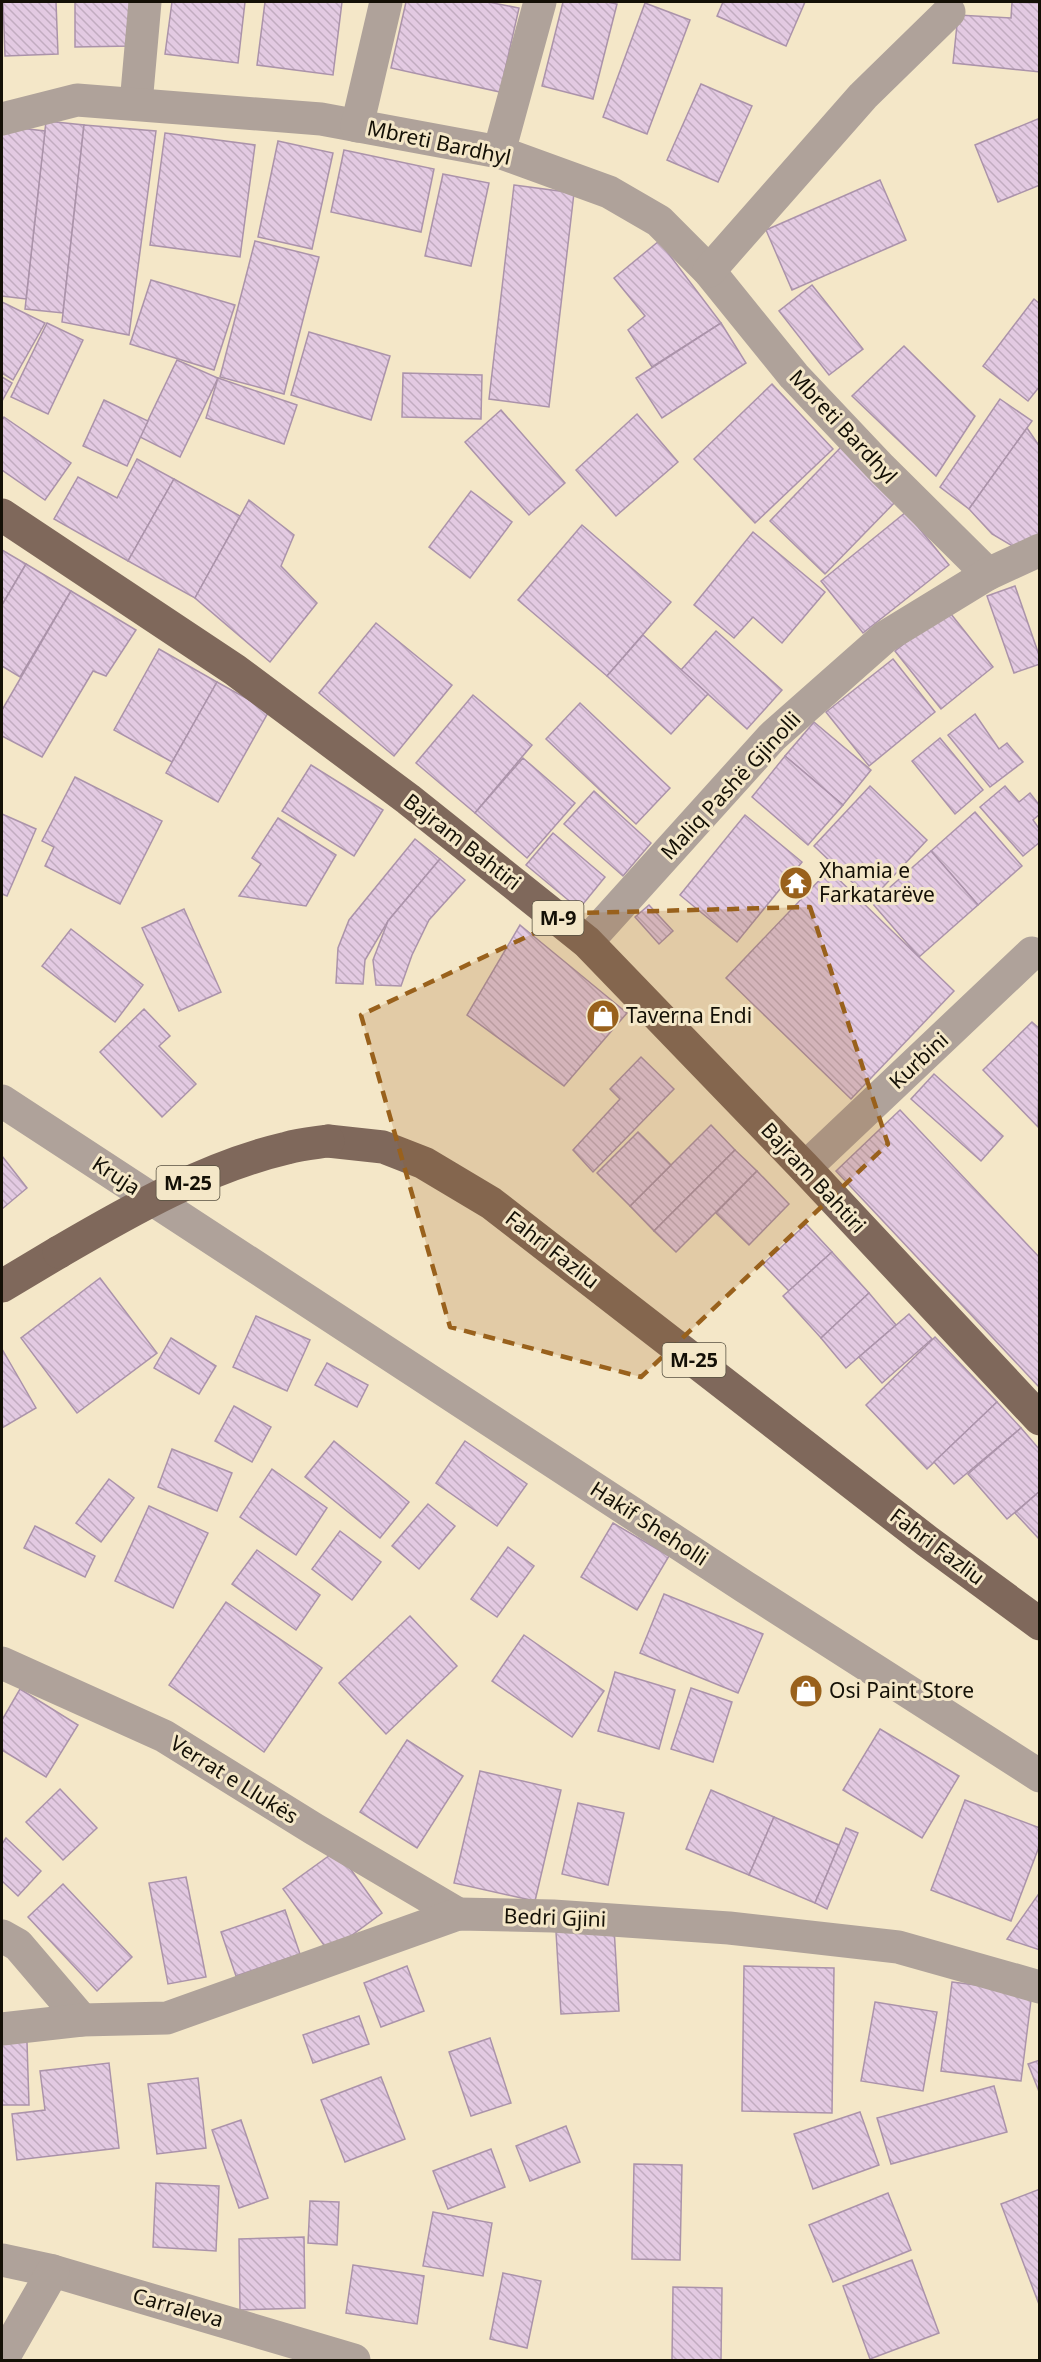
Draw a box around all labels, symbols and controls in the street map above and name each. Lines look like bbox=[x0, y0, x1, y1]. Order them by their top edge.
street label: Mbreti Bardhyl bbox=[365, 113, 514, 171]
street label: Mbreti Bardhyl bbox=[784, 363, 904, 489]
street label: Maliq Pashë Gjinolli bbox=[654, 705, 806, 865]
street label: Bajram Bahtiri bbox=[398, 787, 527, 896]
place label: Xhamia e Farkatarëve bbox=[819, 856, 935, 908]
temple icon: Xhamia e Farkatarëve bbox=[778, 865, 814, 901]
road number: M-9 bbox=[532, 901, 584, 935]
shop icon: Taverna Endi bbox=[585, 998, 621, 1034]
place label: Taverna Endi bbox=[626, 1001, 752, 1029]
street label: Kurbini bbox=[883, 1026, 954, 1095]
street label: Bajram Bahtiri bbox=[755, 1116, 872, 1239]
street label: Kruja bbox=[87, 1149, 146, 1201]
road number: M-25 bbox=[156, 1166, 219, 1200]
street label: Fahri Fazliu bbox=[500, 1204, 605, 1295]
road number: M-25 bbox=[662, 1343, 726, 1377]
street label: Hakif Sheholli bbox=[585, 1475, 714, 1572]
street label: Fahri Fazliu bbox=[885, 1501, 991, 1591]
shop icon: Osi Paint Store bbox=[788, 1673, 824, 1709]
place label: Osi Paint Store bbox=[829, 1676, 974, 1704]
street label: Verrat e Llukës bbox=[165, 1729, 304, 1830]
street label: Bedri Gjini bbox=[503, 1901, 607, 1933]
street label: Carraleva bbox=[130, 2281, 227, 2333]

